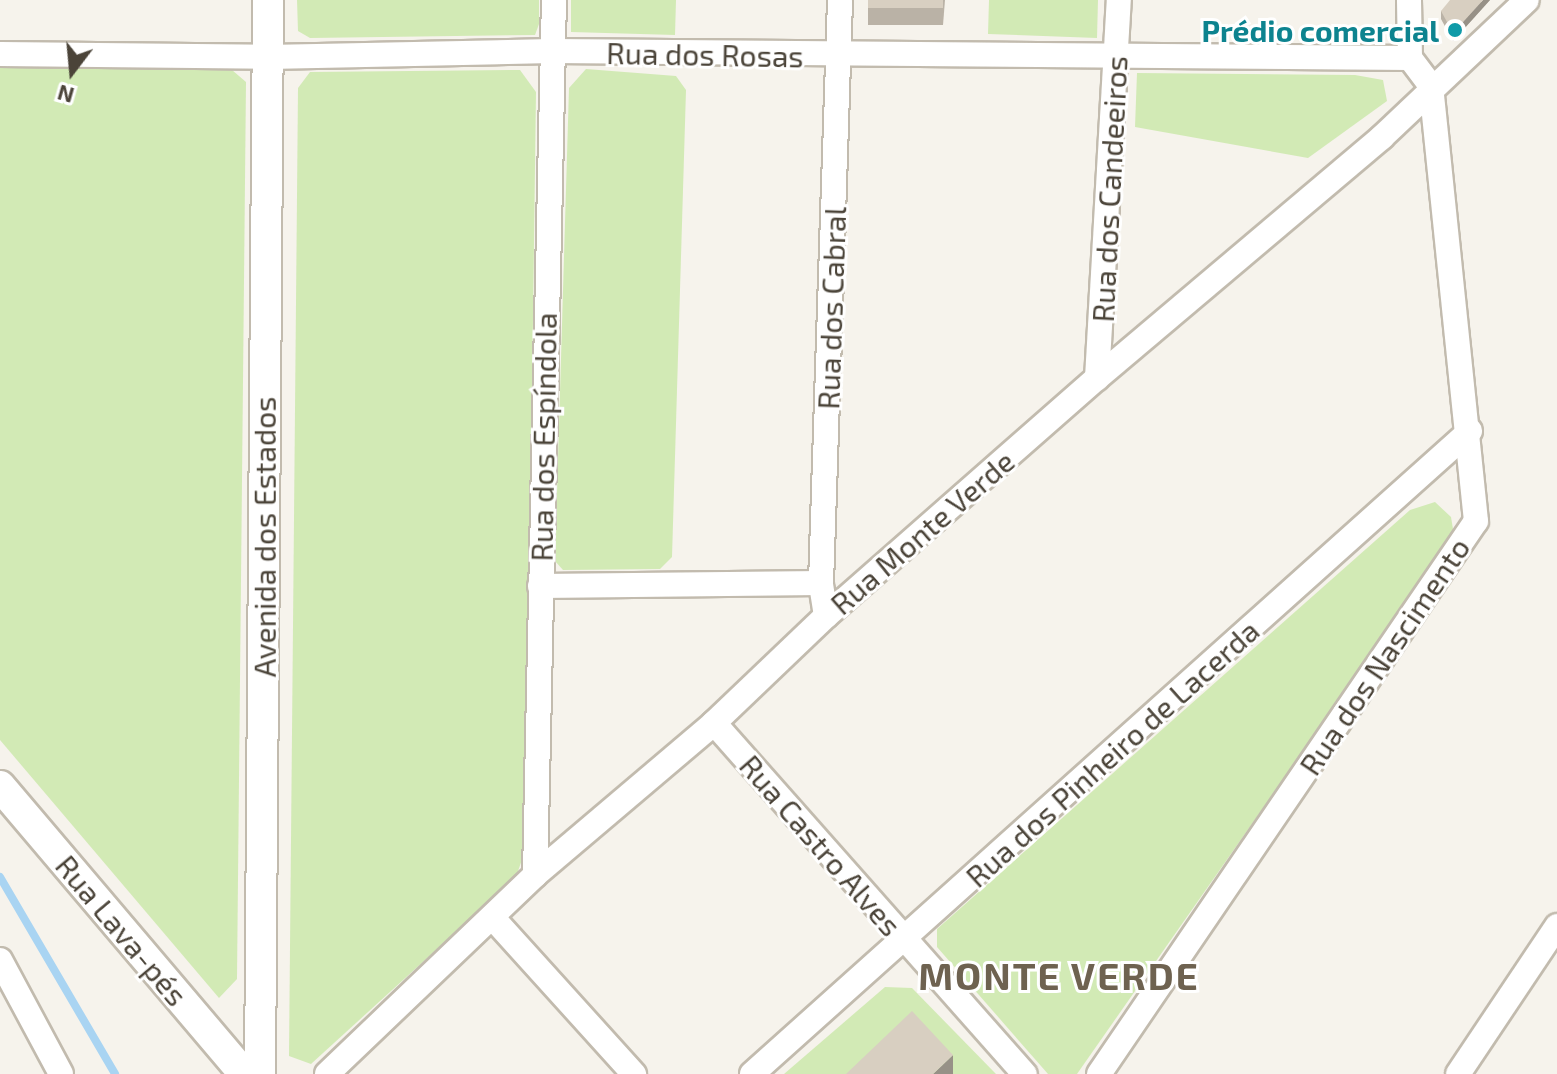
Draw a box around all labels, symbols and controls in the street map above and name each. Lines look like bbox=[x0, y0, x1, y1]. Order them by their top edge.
place label: Prédio comercial bbox=[1201, 12, 1439, 48]
marker: Prédio comercial bbox=[1446, 21, 1464, 39]
north arrow bbox=[32, 32, 112, 112]
street label: Rua dos Rosas bbox=[606, 34, 804, 74]
street label: Rua dos Candeeiros bbox=[1084, 55, 1134, 323]
text: N bbox=[54, 80, 77, 110]
street label: Rua dos Cabral bbox=[809, 206, 853, 410]
street label: Rua dos Espíndola bbox=[523, 312, 563, 562]
street label: Avenida dos Estados bbox=[246, 397, 282, 677]
street label: Rua Monte Verde bbox=[823, 442, 1021, 622]
street label: Rua dos Nascimento bbox=[1291, 531, 1477, 781]
street label: Rua dos Pinheiro de Lacerda bbox=[958, 612, 1266, 894]
street label: Rua Castro Alves bbox=[732, 747, 910, 943]
street label: Rua Lava-pés bbox=[49, 848, 195, 1012]
district label: MONTE VERDE bbox=[918, 953, 1200, 999]

